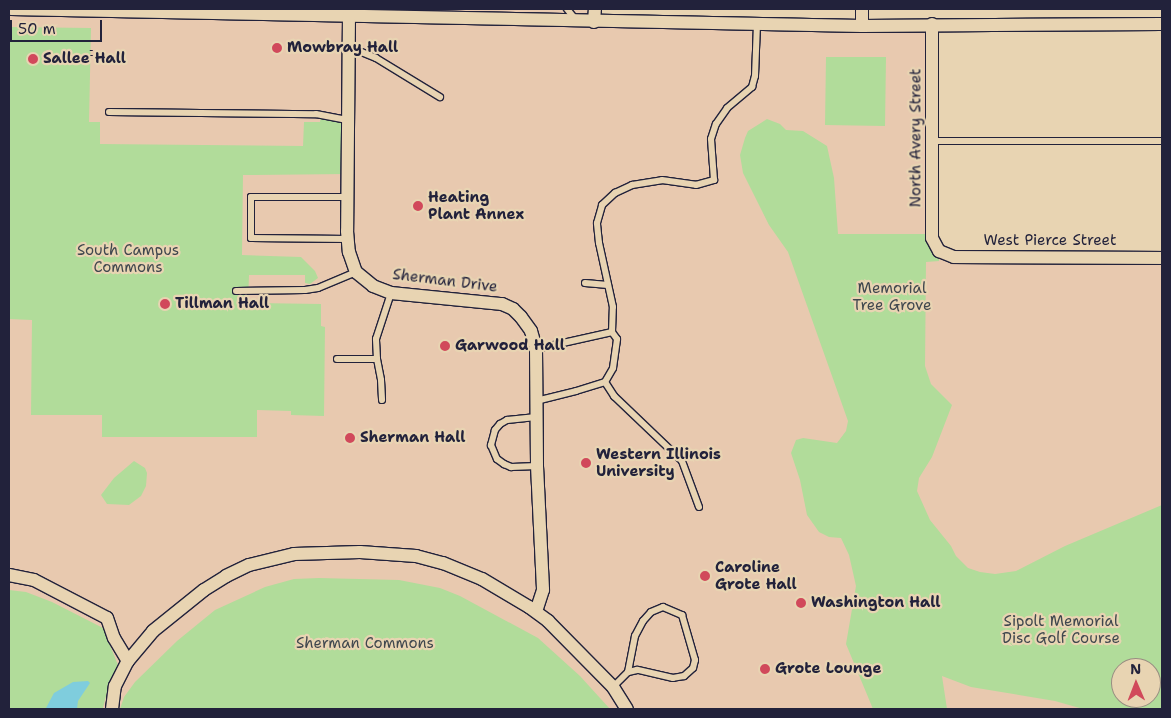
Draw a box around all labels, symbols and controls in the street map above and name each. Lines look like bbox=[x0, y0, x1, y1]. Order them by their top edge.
scale bar bbox=[12, 10, 105, 42]
text: 50 m bbox=[18, 19, 56, 39]
place label: Mowbray Hall bbox=[287, 39, 398, 57]
marker: Mowbray Hall bbox=[271, 42, 283, 54]
place label: Sallee Hall bbox=[43, 50, 126, 68]
marker: Sallee Hall bbox=[27, 53, 39, 65]
street label: North Avery Street bbox=[907, 69, 925, 207]
place label: Heating Plant Annex bbox=[428, 188, 524, 223]
marker: Heating Plant Annex bbox=[412, 200, 424, 212]
street label: West Pierce Street bbox=[984, 232, 1116, 250]
park label: South Campus Commons bbox=[77, 241, 179, 276]
street label: Sherman Drive bbox=[392, 266, 498, 296]
park label: Memorial Tree Grove bbox=[853, 279, 931, 314]
place label: Tillman Hall bbox=[175, 295, 269, 313]
marker: Tillman Hall bbox=[159, 298, 171, 310]
place label: Garwood Hall bbox=[455, 337, 565, 355]
marker: Garwood Hall bbox=[439, 340, 451, 352]
place label: Sherman Hall bbox=[360, 429, 465, 447]
marker: Sherman Hall bbox=[344, 432, 356, 444]
place label: Western Illinois University bbox=[596, 445, 721, 480]
marker: Western Illinois University bbox=[580, 457, 592, 469]
place label: Caroline Grote Hall bbox=[715, 558, 797, 593]
marker: Caroline Grote Hall bbox=[699, 570, 711, 582]
place label: Washington Hall bbox=[811, 594, 940, 612]
marker: Washington Hall bbox=[795, 597, 807, 609]
park label: Sipolt Memorial Disc Golf Course bbox=[1002, 612, 1120, 647]
park label: Sherman Commons bbox=[296, 635, 434, 653]
north arrow bbox=[1111, 658, 1161, 708]
place label: Grote Lounge bbox=[775, 660, 881, 678]
text: N bbox=[1130, 660, 1141, 678]
marker: Grote Lounge bbox=[759, 663, 771, 675]

